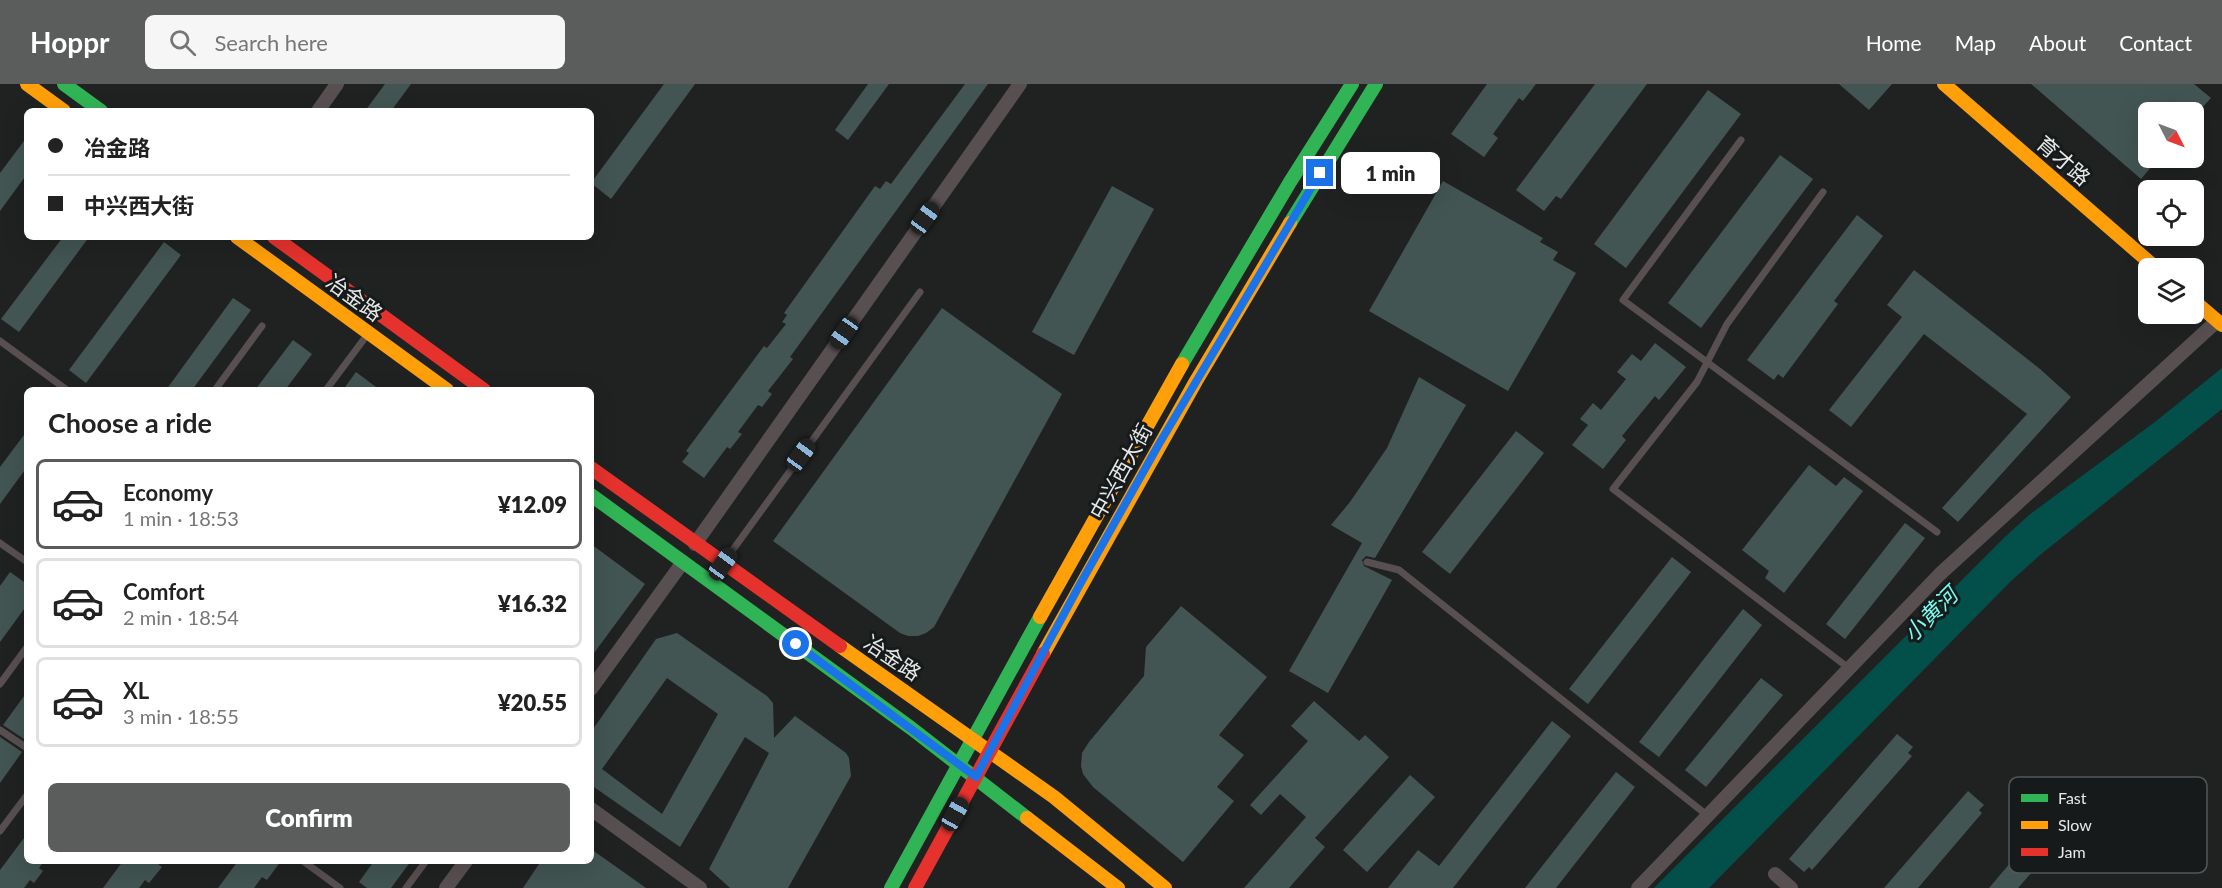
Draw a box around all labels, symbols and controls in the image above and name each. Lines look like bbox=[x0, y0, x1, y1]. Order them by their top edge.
search box bbox=[145, 15, 565, 69]
text: Hoppr bbox=[30, 25, 109, 59]
icon: search bbox=[166, 26, 199, 59]
text: Search here bbox=[214, 29, 328, 56]
text: Home bbox=[1866, 30, 1922, 55]
text: Map bbox=[1955, 30, 1996, 55]
text: About bbox=[2029, 30, 2086, 55]
text: Contact bbox=[2119, 30, 2192, 55]
north arrow bbox=[2138, 102, 2204, 168]
map controls bbox=[2138, 102, 2204, 324]
street label: 育才路 bbox=[2032, 130, 2096, 190]
text: 冶金路 bbox=[84, 134, 150, 161]
callout: 1 min bbox=[1341, 152, 1440, 194]
route end bbox=[1306, 159, 1333, 186]
text: 1 min bbox=[1366, 161, 1415, 185]
button: locate bbox=[2138, 180, 2204, 246]
text: 中兴西大街 bbox=[84, 192, 194, 219]
car bbox=[907, 198, 943, 238]
button: layers bbox=[2138, 258, 2204, 324]
street label: 冶金路 bbox=[322, 268, 388, 326]
car bbox=[826, 313, 862, 353]
text: Choose a ride bbox=[48, 406, 212, 439]
street label: 中兴西大街 bbox=[1084, 419, 1156, 523]
car bbox=[783, 435, 819, 475]
icon: car bbox=[51, 477, 105, 531]
text: Economy bbox=[123, 479, 213, 506]
text: ¥12.09 bbox=[498, 491, 567, 518]
text: 1 min · 18:53 bbox=[123, 506, 239, 530]
car bbox=[705, 544, 741, 584]
icon: car bbox=[51, 576, 105, 630]
text: Comfort bbox=[123, 578, 205, 605]
water label: 小黄河 bbox=[1897, 578, 1966, 647]
text: ¥16.32 bbox=[498, 590, 567, 617]
text: 2 min · 18:54 bbox=[123, 605, 239, 629]
street label: 冶金路 bbox=[860, 629, 926, 685]
route start bbox=[782, 630, 809, 657]
icon: car bbox=[51, 675, 105, 729]
text: XL bbox=[123, 677, 149, 704]
text: ¥20.55 bbox=[498, 689, 567, 716]
text: 3 min · 18:55 bbox=[123, 704, 239, 728]
legend bbox=[2009, 777, 2207, 873]
button: Confirm bbox=[48, 783, 570, 852]
text: Fast bbox=[2058, 788, 2087, 807]
car bbox=[938, 794, 972, 834]
text: Slow bbox=[2058, 815, 2092, 834]
text: Jam bbox=[2058, 842, 2086, 861]

